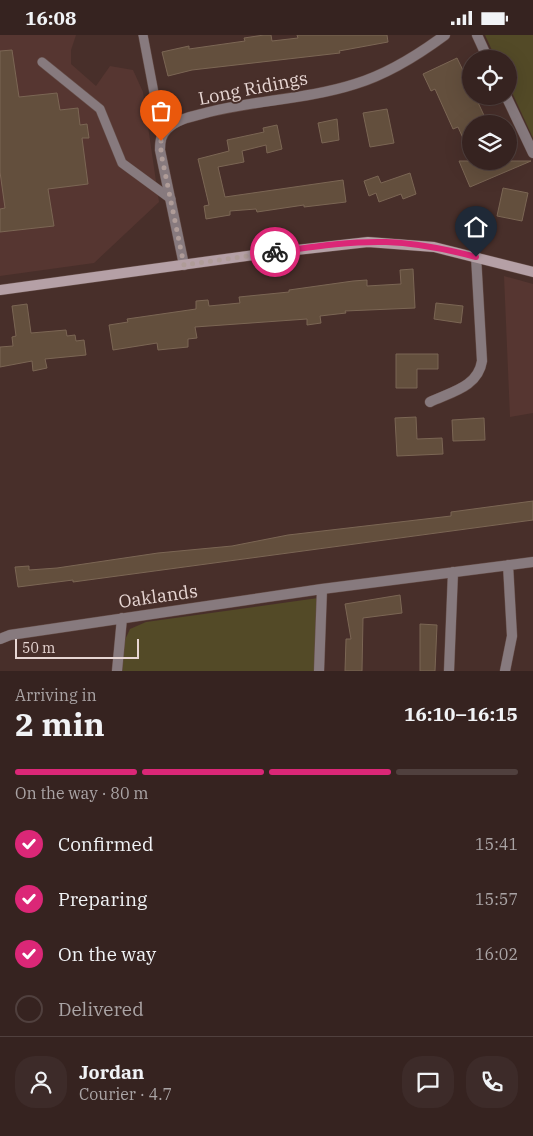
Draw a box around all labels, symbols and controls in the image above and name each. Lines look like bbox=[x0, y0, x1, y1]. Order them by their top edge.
text: 16:08 bbox=[25, 6, 76, 30]
map controls bbox=[462, 50, 517, 170]
button: locate bbox=[462, 50, 517, 105]
street label: Long Ridings bbox=[196, 66, 310, 110]
pin bbox=[140, 90, 182, 141]
icon: bag bbox=[147, 97, 175, 125]
button: layers bbox=[462, 115, 517, 170]
pin bbox=[455, 206, 497, 257]
icon: home bbox=[462, 213, 490, 241]
courier bbox=[250, 227, 300, 277]
icon: bike bbox=[261, 238, 289, 266]
street label: Oaklands bbox=[117, 579, 199, 613]
scale bar bbox=[15, 636, 139, 659]
text: 50 m bbox=[22, 639, 55, 657]
text: Arriving in bbox=[15, 685, 97, 705]
text: 16:10–16:15 bbox=[404, 702, 518, 726]
text: 2 min bbox=[15, 703, 105, 745]
text: On the way · 80 m bbox=[15, 783, 149, 803]
icon: check bbox=[15, 830, 43, 858]
text: Confirmed bbox=[58, 832, 153, 856]
text: 15:41 bbox=[475, 834, 518, 854]
icon: check bbox=[15, 885, 43, 913]
text: Preparing bbox=[58, 887, 147, 911]
text: 15:57 bbox=[475, 889, 518, 909]
icon: check bbox=[15, 940, 43, 968]
text: On the way bbox=[58, 942, 156, 966]
text: 16:02 bbox=[475, 944, 518, 964]
text: Delivered bbox=[58, 997, 144, 1021]
button: person bbox=[15, 1056, 67, 1108]
button: chat bbox=[402, 1056, 454, 1108]
button: phone bbox=[466, 1056, 518, 1108]
text: Jordan bbox=[79, 1060, 144, 1084]
text: Courier · 4.7 bbox=[79, 1084, 172, 1104]

